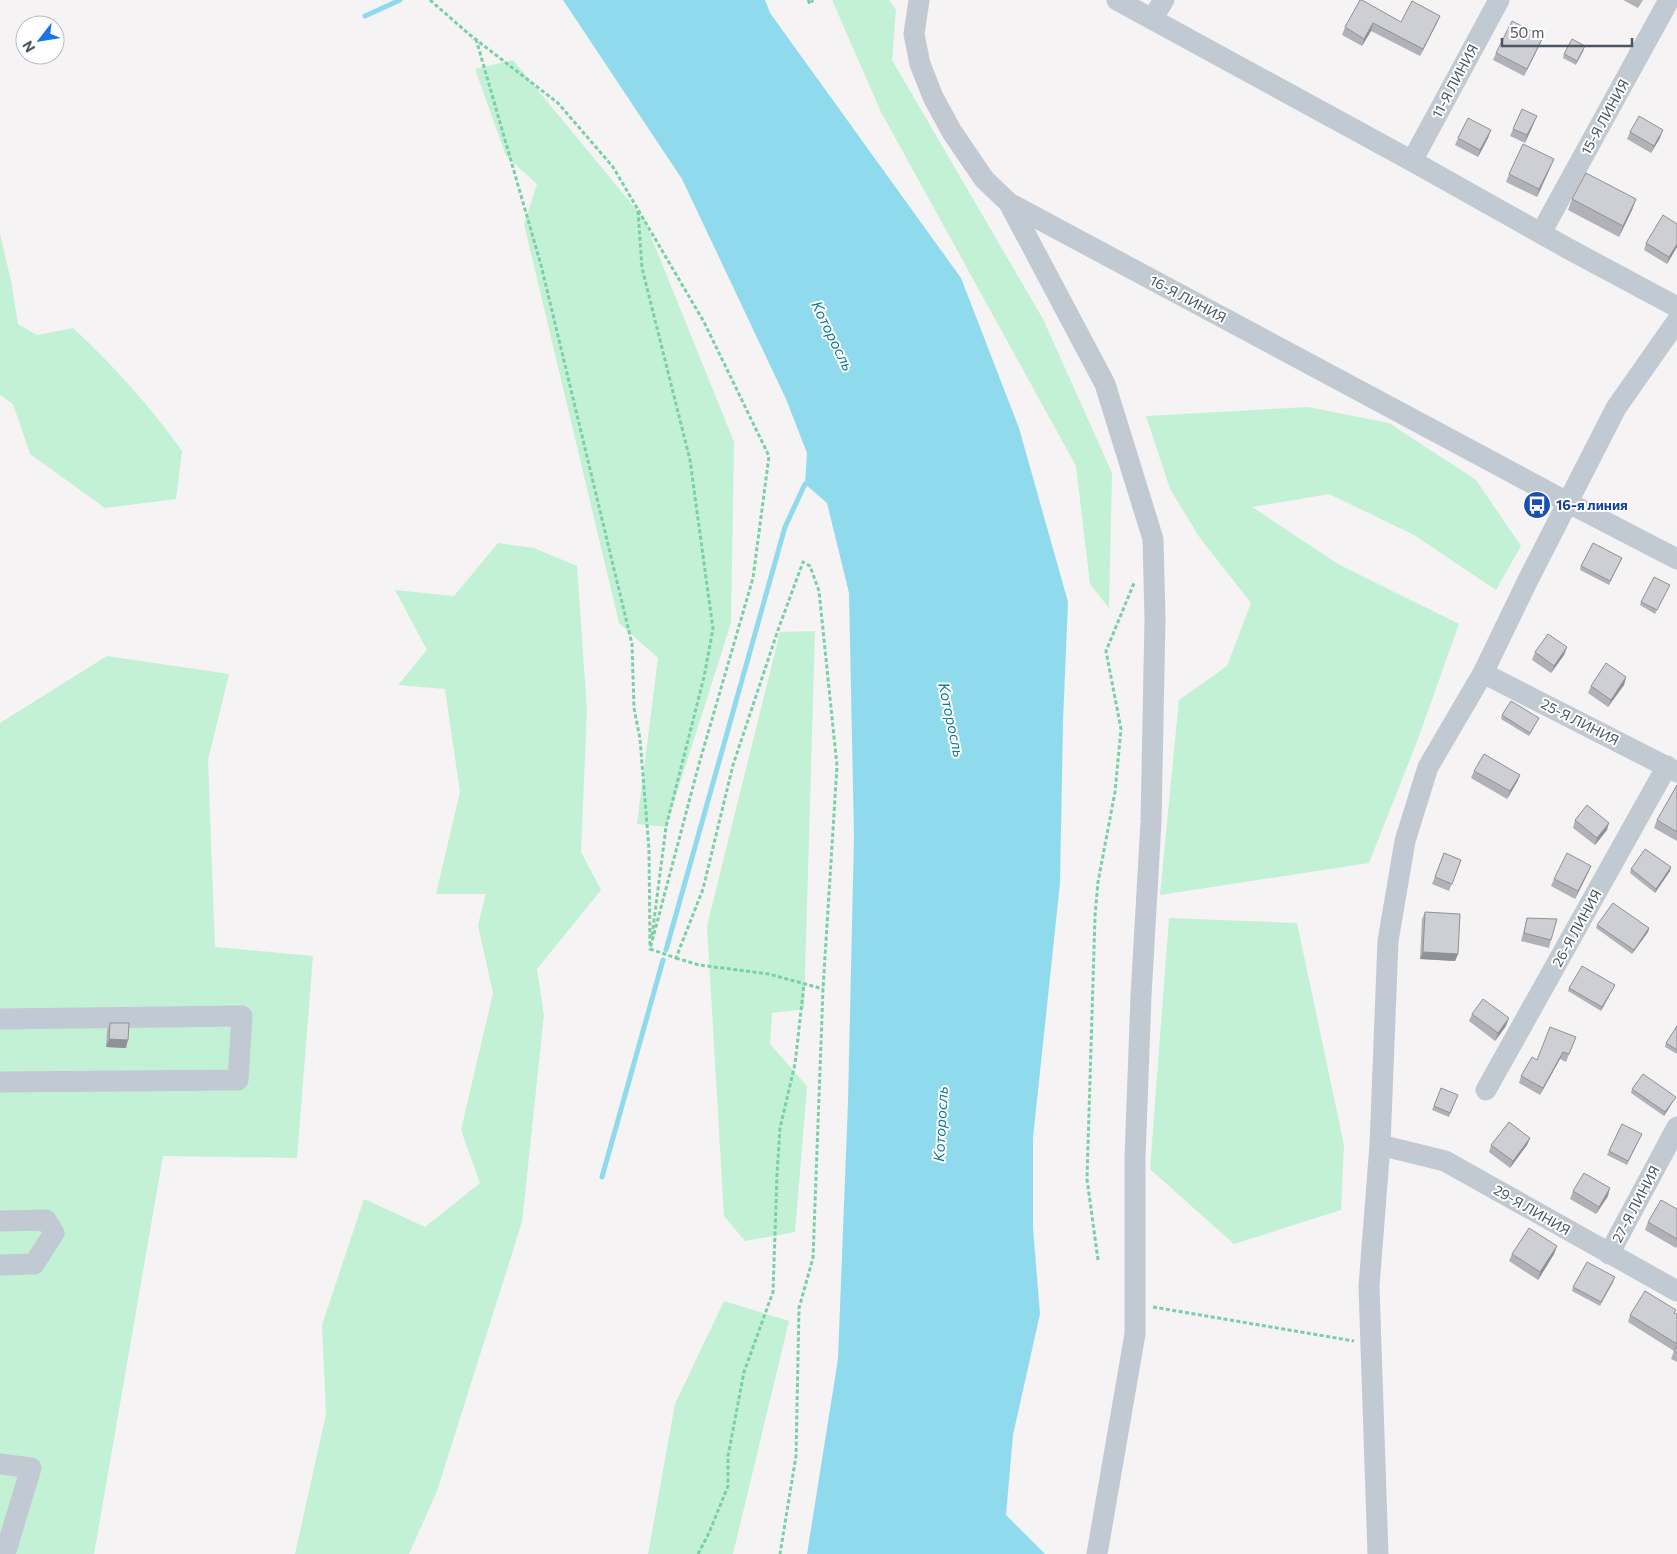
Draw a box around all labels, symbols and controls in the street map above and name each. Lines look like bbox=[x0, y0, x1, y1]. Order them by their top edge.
north arrow bbox=[15, 15, 65, 65]
scale bar bbox=[1502, 15, 1632, 47]
text: 50 m bbox=[1510, 23, 1544, 41]
text: N bbox=[18, 38, 38, 56]
street label: 11-Я ЛИНИЯ bbox=[1428, 41, 1481, 121]
street label: 15-Я ЛИНИЯ bbox=[1577, 76, 1632, 157]
street label: 16-Я ЛИНИЯ bbox=[1147, 271, 1229, 326]
water label: Которосль bbox=[808, 298, 858, 374]
bus stop icon: 16-я линия bbox=[1522, 490, 1552, 520]
place label: 16-я линия bbox=[1556, 496, 1628, 513]
water label: Которосль bbox=[935, 681, 969, 759]
street label: 25-Я ЛИНИЯ bbox=[1538, 695, 1622, 748]
street label: 26-Я ЛИНИЯ bbox=[1548, 886, 1605, 969]
water label: Которосль bbox=[929, 1085, 951, 1162]
street label: 27-Я ЛИНИЯ bbox=[1608, 1162, 1663, 1245]
street label: 29-Я ЛИНИЯ bbox=[1491, 1181, 1574, 1238]

